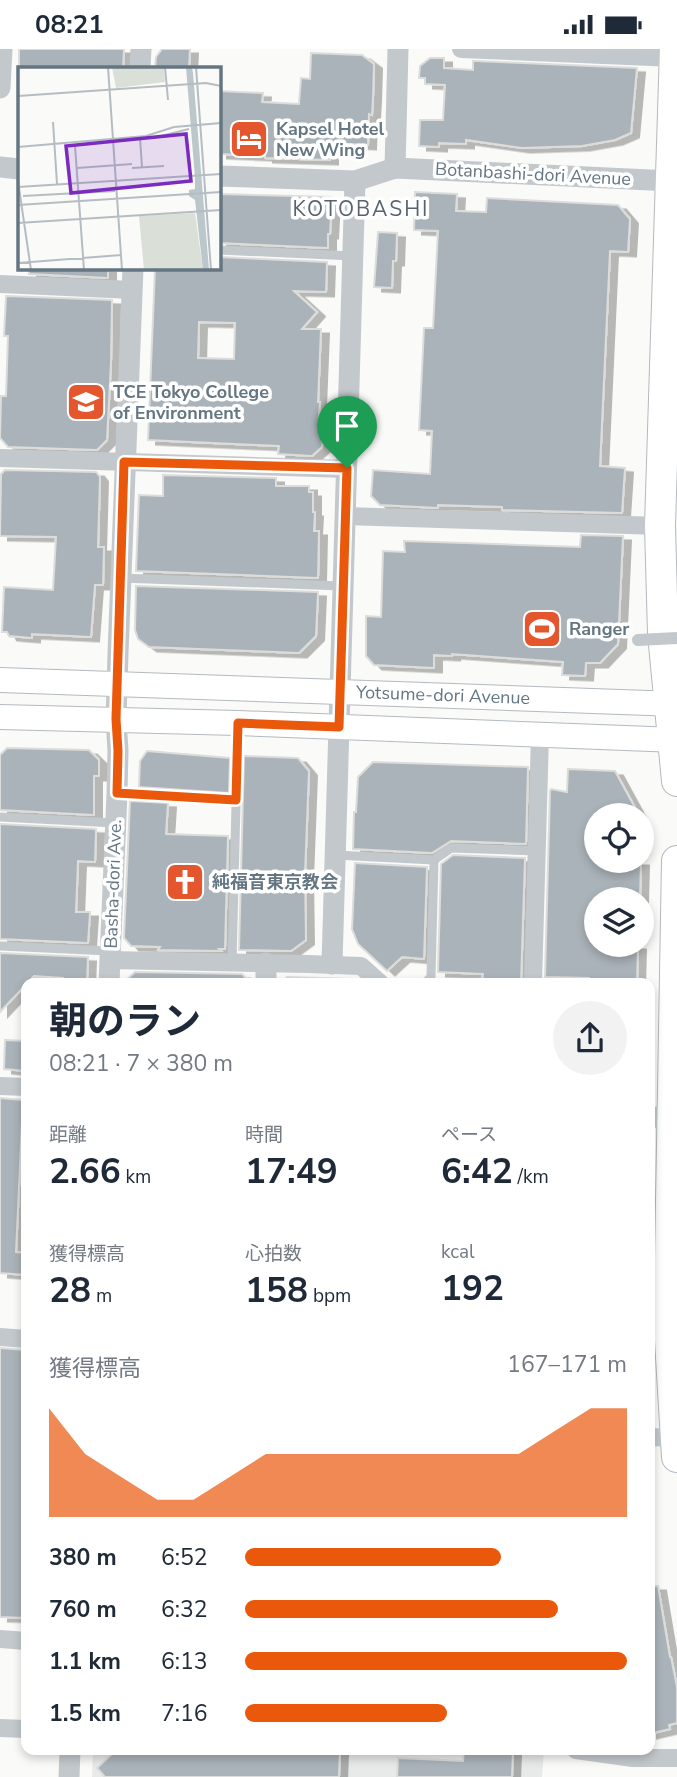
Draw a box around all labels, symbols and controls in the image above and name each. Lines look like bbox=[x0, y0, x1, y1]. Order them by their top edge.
text: 08:21 bbox=[35, 7, 104, 42]
inset map bbox=[18, 67, 220, 269]
place label: Kapsel Hotel New Wing bbox=[276, 117, 385, 162]
hotel icon: Kapsel Hotel New Wing bbox=[228, 118, 270, 160]
street label: Botanbashi-dori Avenue bbox=[434, 157, 632, 191]
district label: KOTOBASHI bbox=[292, 195, 430, 223]
place label: TCE Tokyo College of Environment bbox=[113, 380, 269, 425]
school or university icon: TCE Tokyo College of Environment bbox=[65, 381, 107, 423]
pin bbox=[317, 396, 377, 468]
icon: arrive bbox=[328, 407, 366, 445]
sports icon: Ranger bbox=[521, 608, 563, 650]
place label: Ranger bbox=[569, 617, 629, 641]
street label: Yotsume-dori Avenue bbox=[354, 680, 531, 710]
map controls bbox=[584, 803, 654, 957]
button: locate bbox=[584, 803, 654, 873]
street label: Basha-dori Ave. bbox=[99, 819, 127, 949]
church icon: 純福音東京教会 bbox=[164, 861, 206, 903]
place label: 純福音東京教会 bbox=[212, 870, 338, 894]
button: layers bbox=[584, 887, 654, 957]
text: 朝のラン bbox=[49, 996, 201, 1047]
button: share bbox=[553, 1001, 627, 1075]
text: 08:21 · 7 × 380 m bbox=[49, 1048, 233, 1079]
text: 距離 bbox=[49, 1122, 87, 1148]
text: 時間 bbox=[245, 1122, 283, 1148]
text: ペース bbox=[441, 1122, 497, 1148]
text: 2.66 bbox=[49, 1148, 121, 1195]
text: 17:49 bbox=[245, 1148, 338, 1195]
text: 6:42 bbox=[441, 1148, 513, 1195]
text: km bbox=[121, 1164, 151, 1190]
text: /km bbox=[513, 1164, 549, 1190]
text: kcal bbox=[441, 1239, 475, 1265]
text: 獲得標高 bbox=[49, 1241, 125, 1267]
text: 心拍数 bbox=[245, 1241, 302, 1267]
text: 192 bbox=[441, 1265, 504, 1312]
text: 28 bbox=[49, 1267, 91, 1314]
text: 158 bbox=[245, 1267, 308, 1314]
text: m bbox=[91, 1283, 112, 1309]
text: bpm bbox=[308, 1283, 351, 1309]
text: 167–171 m bbox=[507, 1349, 627, 1380]
text: 獲得標高 bbox=[49, 1353, 141, 1384]
text: 380 m bbox=[49, 1542, 117, 1573]
text: 6:52 bbox=[161, 1542, 208, 1573]
text: 760 m bbox=[49, 1594, 117, 1625]
text: 6:32 bbox=[161, 1594, 208, 1625]
text: 1.1 km bbox=[49, 1646, 121, 1677]
text: 6:13 bbox=[161, 1646, 208, 1677]
text: 1.5 km bbox=[49, 1698, 121, 1729]
text: 7:16 bbox=[161, 1698, 208, 1729]

